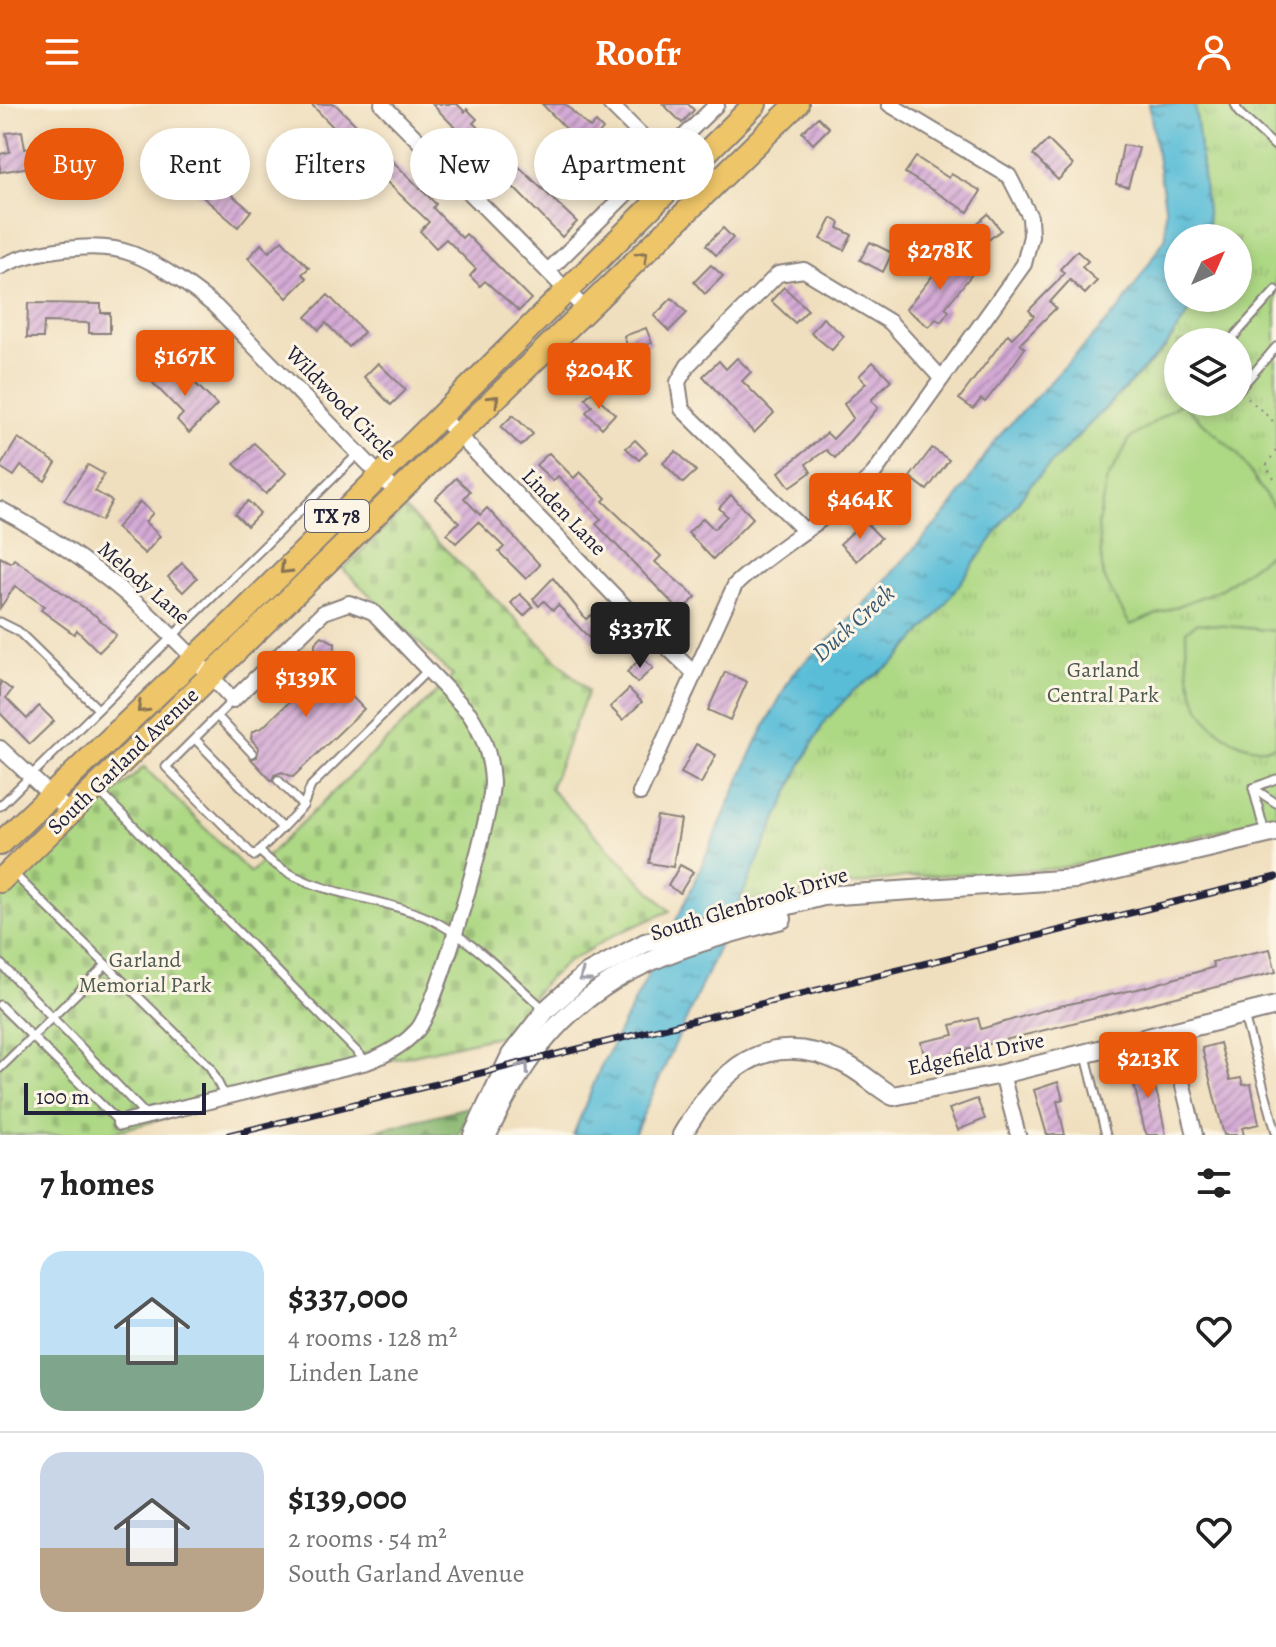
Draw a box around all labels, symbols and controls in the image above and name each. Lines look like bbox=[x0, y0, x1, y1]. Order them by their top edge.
text: Roofr bbox=[595, 28, 681, 77]
icon: menu bbox=[40, 30, 84, 74]
icon: person bbox=[1192, 30, 1236, 74]
chip: Buy bbox=[24, 128, 124, 200]
chip: Rent bbox=[140, 128, 250, 200]
chip: Filters bbox=[266, 128, 394, 200]
chip: New bbox=[410, 128, 518, 200]
chip: Apartment bbox=[534, 128, 714, 200]
pin: $278K bbox=[884, 224, 996, 292]
north arrow bbox=[1164, 224, 1252, 312]
map controls bbox=[1164, 224, 1252, 416]
text: $278K bbox=[907, 232, 973, 267]
one-way arrow bbox=[634, 251, 648, 265]
button: layers bbox=[1164, 328, 1252, 416]
pin: $167K bbox=[129, 330, 241, 398]
text: $167K bbox=[154, 338, 216, 373]
street label: Wildwood Circle bbox=[278, 338, 403, 467]
pin: $204K bbox=[543, 343, 655, 411]
text: $204K bbox=[565, 351, 633, 386]
one-way arrow bbox=[484, 395, 499, 409]
street label: Linden Lane bbox=[515, 462, 613, 562]
pin: $464K bbox=[804, 473, 916, 541]
text: $464K bbox=[827, 481, 893, 516]
road number: TX 78 bbox=[305, 500, 369, 532]
street label: Melody Lane bbox=[91, 534, 197, 632]
one-way arrow bbox=[279, 560, 294, 574]
water label: Duck Creek bbox=[805, 577, 901, 669]
pin: $337K bbox=[584, 602, 696, 670]
text: $337K bbox=[609, 610, 671, 645]
pin: $139K bbox=[250, 651, 362, 719]
park label: Garland Central Park bbox=[1047, 655, 1159, 710]
text: $139K bbox=[275, 659, 337, 694]
street label: South Garland Avenue bbox=[41, 681, 205, 841]
one-way arrow bbox=[137, 699, 151, 714]
street label: South Glenbrook Drive bbox=[647, 860, 851, 948]
park label: Garland Memorial Park bbox=[78, 945, 212, 1000]
one-way arrow bbox=[579, 967, 593, 982]
street label: Edgefield Drive bbox=[905, 1025, 1047, 1083]
pin: $213K bbox=[1092, 1032, 1204, 1100]
text: $213K bbox=[1117, 1040, 1179, 1075]
one-way arrow bbox=[514, 1061, 529, 1075]
scale bar bbox=[24, 1079, 206, 1115]
text: 100 m bbox=[36, 1082, 90, 1112]
text: 7 homes bbox=[40, 1160, 155, 1207]
icon: filters bbox=[1192, 1161, 1236, 1205]
text: $337,000 bbox=[288, 1273, 408, 1320]
icon: home bbox=[104, 1283, 200, 1379]
icon: heart bbox=[1192, 1309, 1236, 1353]
text: 4 rooms · 128 m² bbox=[288, 1320, 457, 1355]
text: Linden Lane bbox=[288, 1355, 419, 1390]
text: $139,000 bbox=[288, 1474, 407, 1521]
icon: home bbox=[104, 1484, 200, 1580]
icon: heart bbox=[1192, 1510, 1236, 1554]
text: 2 rooms · 54 m² bbox=[288, 1521, 447, 1556]
text: South Garland Avenue bbox=[288, 1556, 524, 1591]

